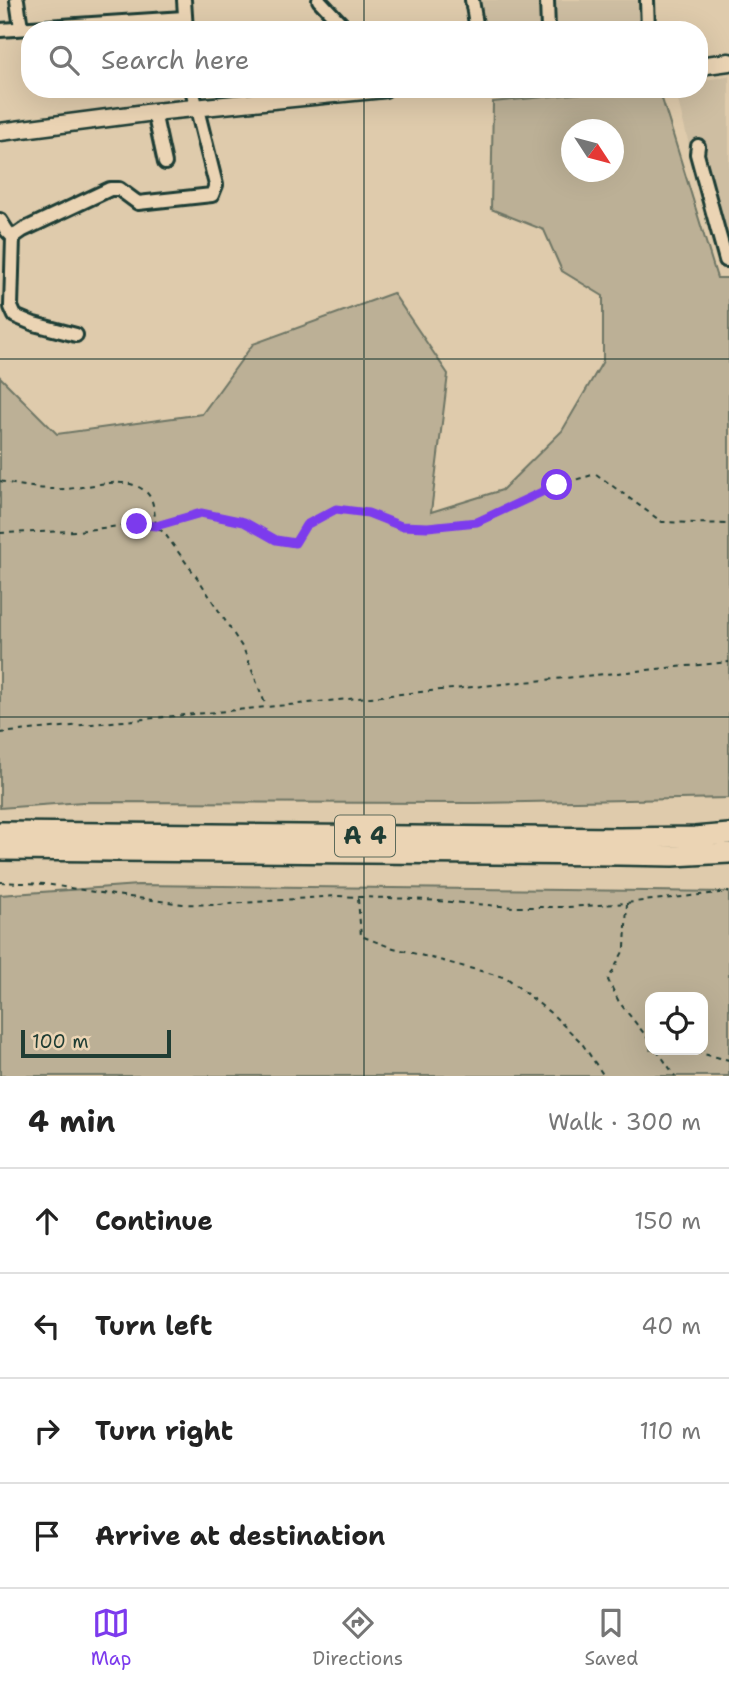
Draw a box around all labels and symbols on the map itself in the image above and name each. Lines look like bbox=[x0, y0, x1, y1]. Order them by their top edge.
north arrow bbox=[561, 119, 624, 182]
route start bbox=[541, 469, 572, 500]
route end bbox=[121, 508, 152, 539]
road number: A 4 bbox=[335, 816, 395, 856]
scale bar bbox=[21, 1027, 172, 1059]

